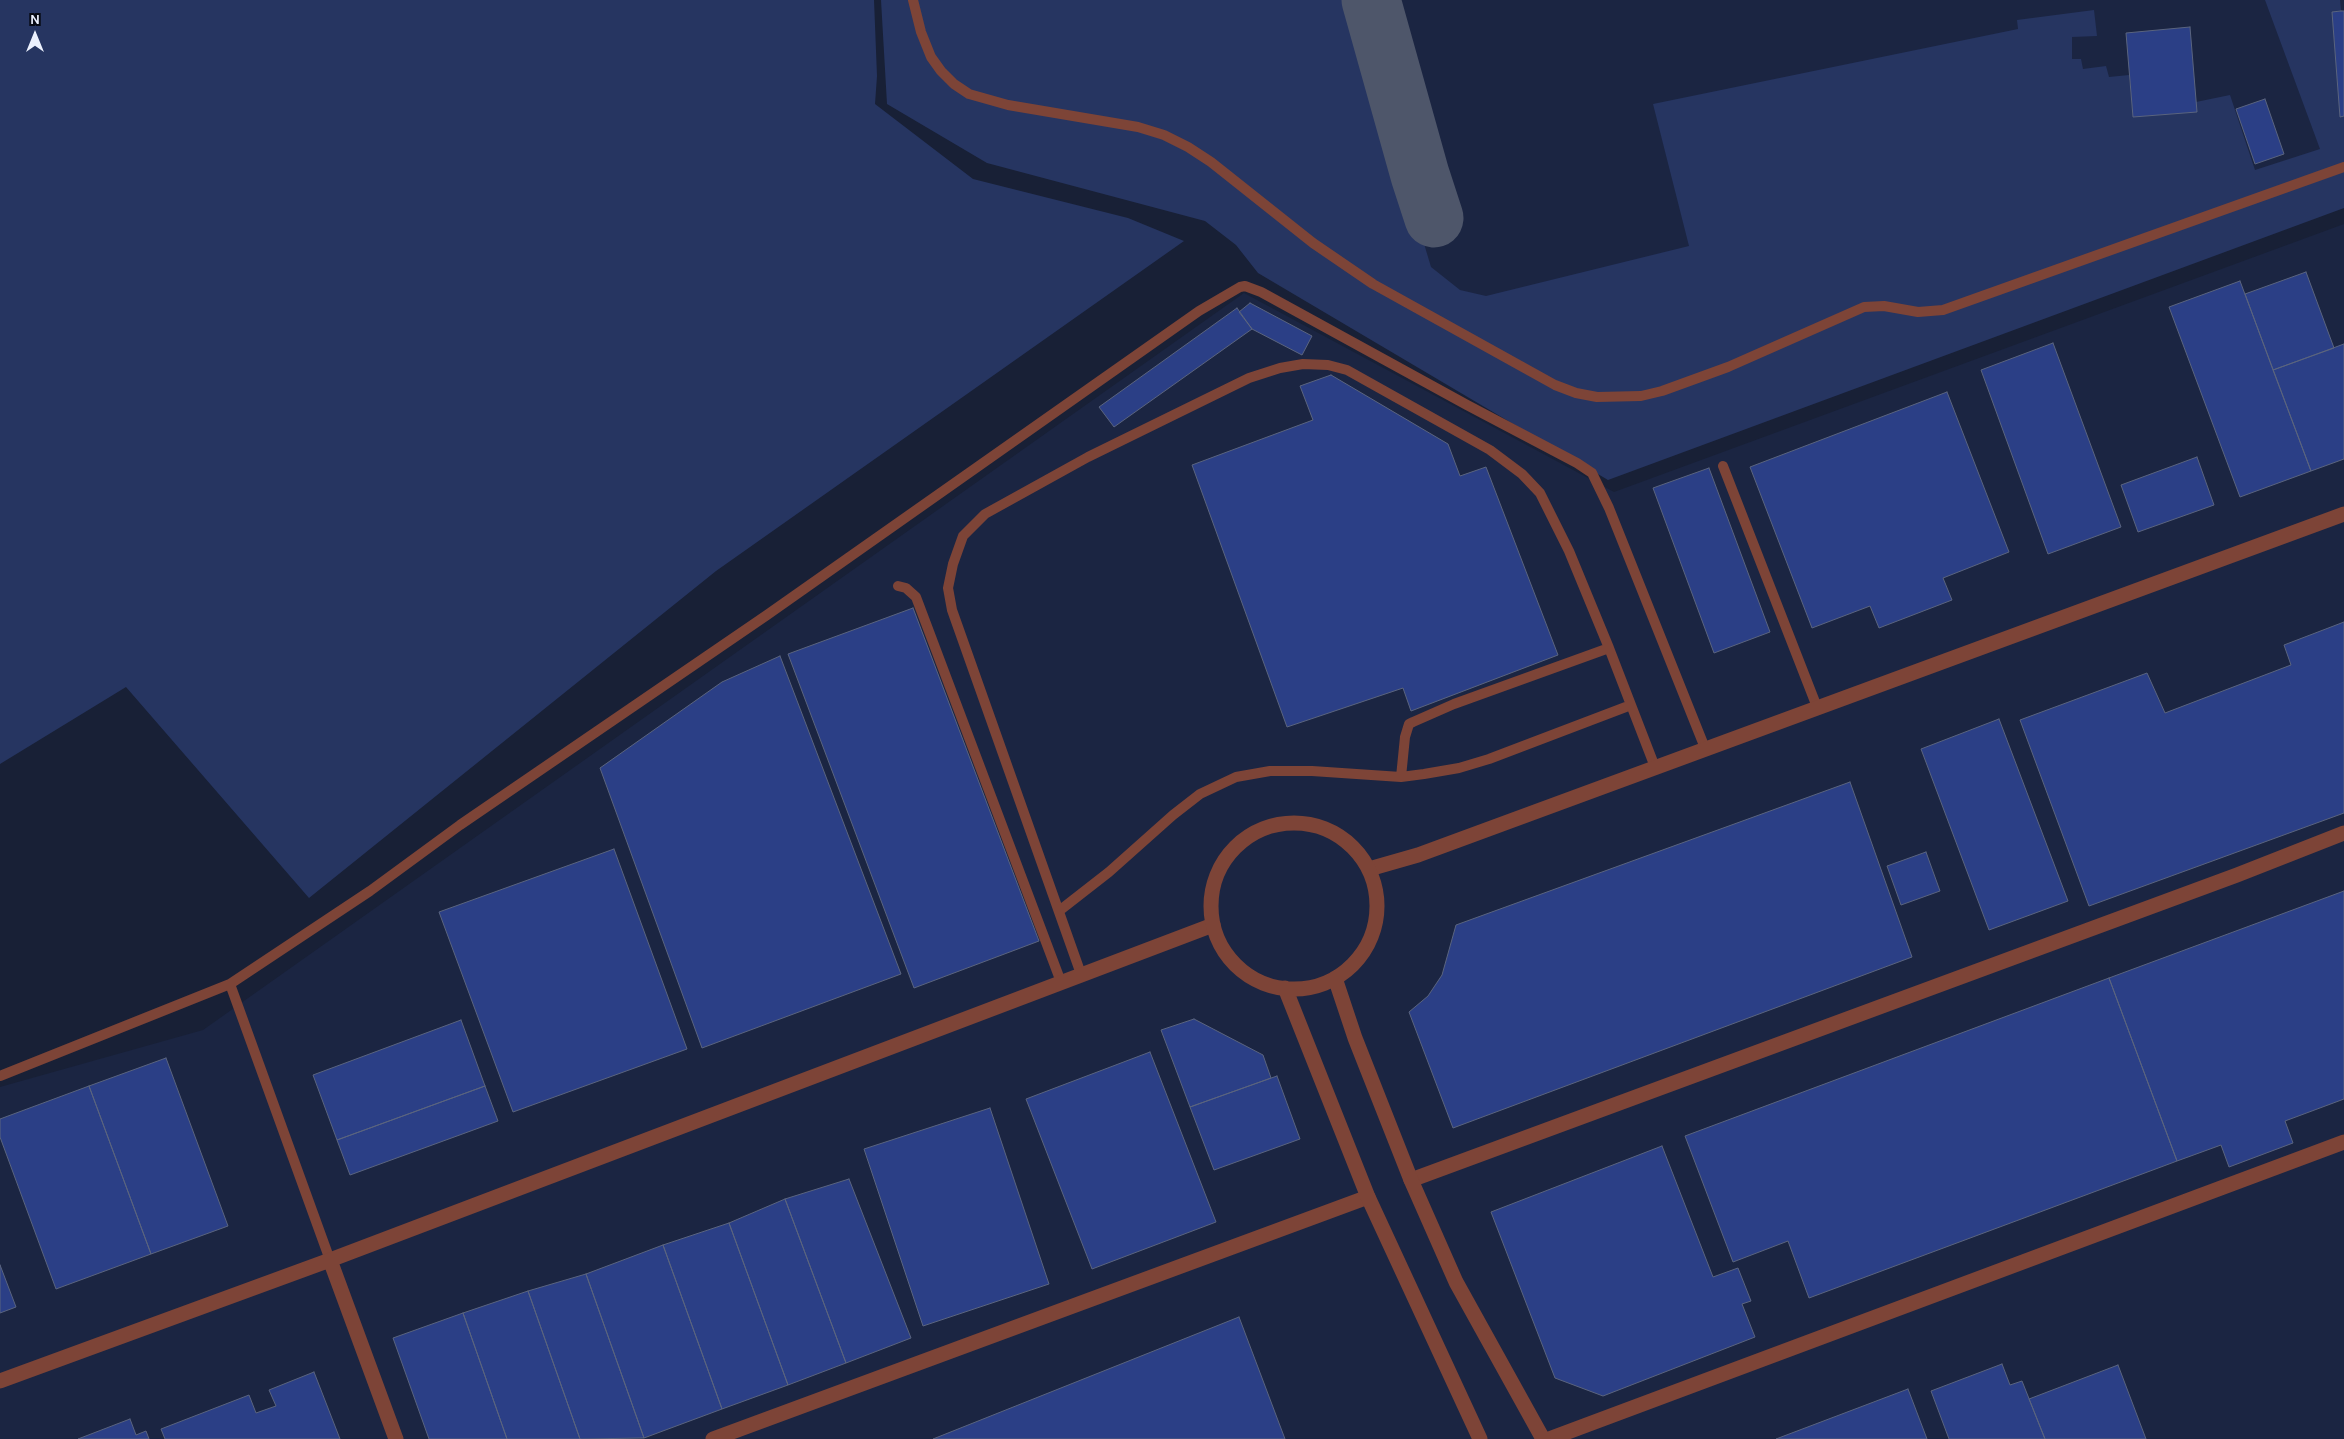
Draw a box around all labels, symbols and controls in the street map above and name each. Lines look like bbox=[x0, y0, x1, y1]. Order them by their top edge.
north arrow bbox=[10, 10, 60, 60]
text: N bbox=[30, 11, 40, 28]

